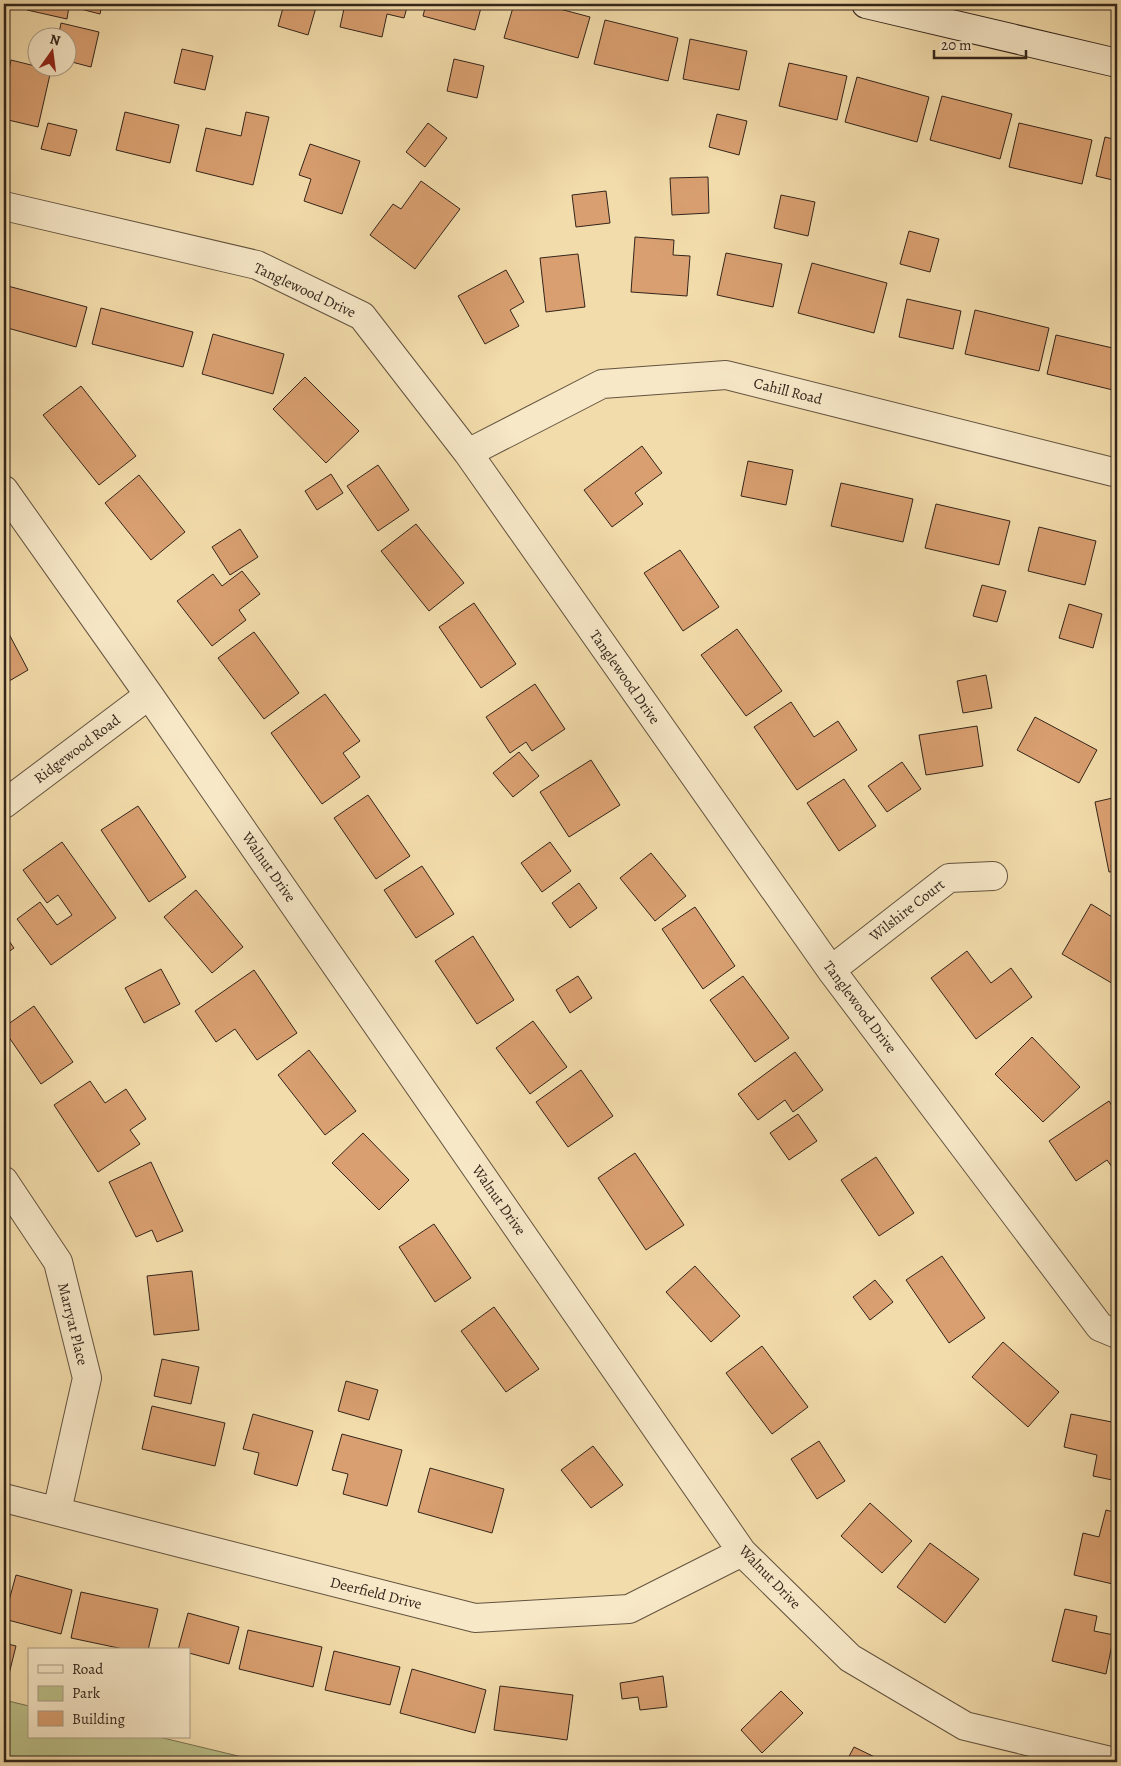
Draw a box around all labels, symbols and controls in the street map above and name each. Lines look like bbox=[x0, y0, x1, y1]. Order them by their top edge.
north arrow bbox=[28, 28, 78, 78]
scale bar bbox=[934, 28, 1026, 60]
text: N bbox=[48, 29, 62, 50]
text: 20 m bbox=[941, 35, 972, 55]
street label: Tanglewood Drive bbox=[251, 258, 360, 323]
street label: Cahill Road bbox=[752, 373, 825, 409]
street label: Tanglewood Drive bbox=[585, 626, 665, 728]
street label: Ridgewood Road bbox=[30, 709, 125, 788]
street label: Walnut Drive bbox=[237, 827, 301, 906]
street label: Wilshire Court bbox=[865, 874, 949, 946]
street label: Tanglewood Drive bbox=[819, 957, 901, 1057]
street label: Walnut Drive bbox=[467, 1160, 531, 1239]
street label: Marryat Place bbox=[53, 1281, 93, 1368]
street label: Walnut Drive bbox=[734, 1540, 806, 1613]
street label: Deerfield Drive bbox=[328, 1572, 424, 1614]
legend bbox=[28, 1648, 190, 1738]
text: Road bbox=[72, 1659, 104, 1679]
text: Park bbox=[72, 1683, 101, 1703]
text: Building bbox=[72, 1709, 125, 1729]

